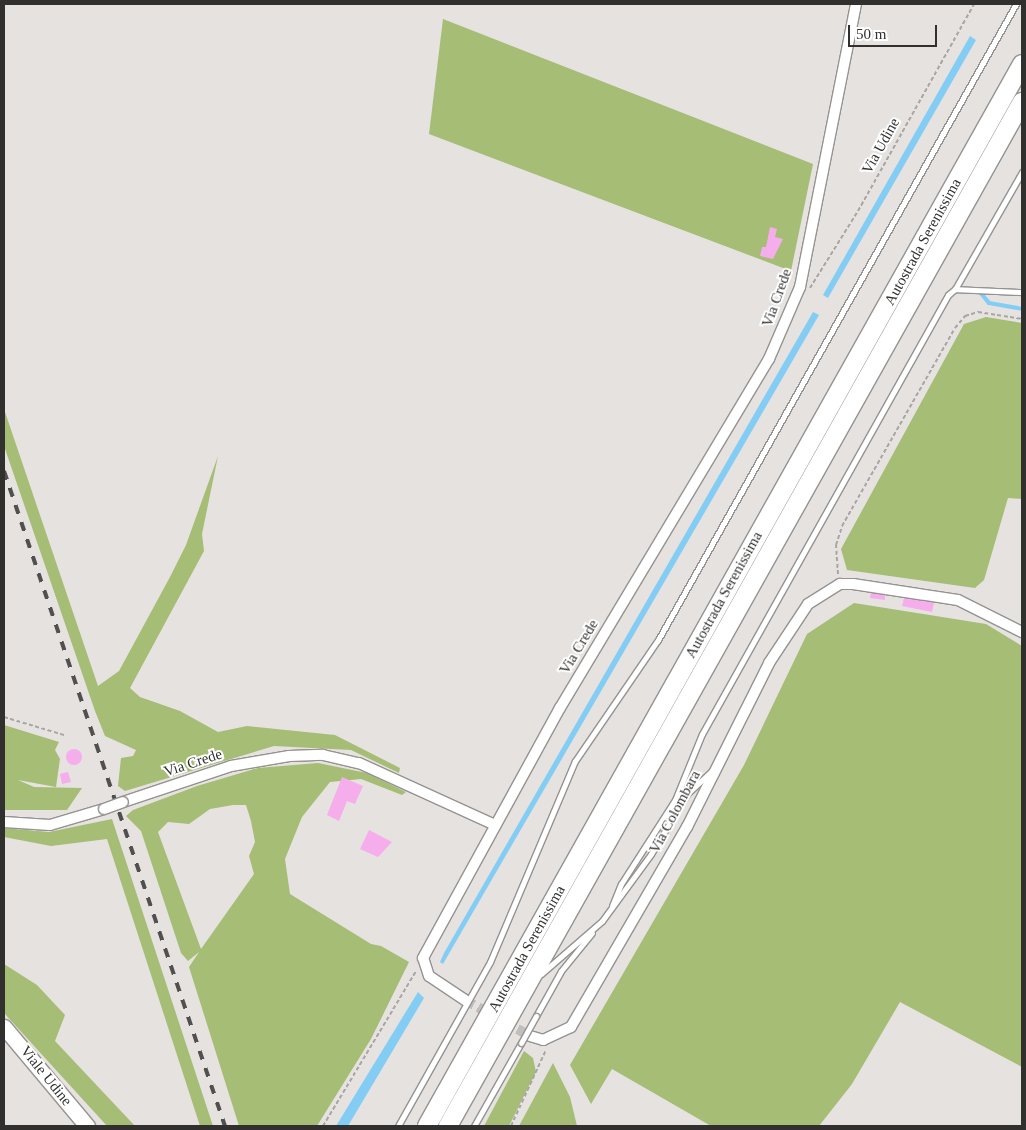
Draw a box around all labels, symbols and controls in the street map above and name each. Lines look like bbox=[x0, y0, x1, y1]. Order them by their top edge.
scale bar bbox=[851, 15, 940, 47]
text: 50 m bbox=[856, 26, 886, 42]
street label: Via Udine bbox=[858, 115, 904, 177]
street label: Autostrada Serenissima bbox=[881, 176, 965, 308]
street label: Via Crede bbox=[758, 267, 796, 329]
street label: Autostrada Serenissima bbox=[682, 529, 766, 661]
street label: Via Crede bbox=[556, 617, 602, 677]
street label: Via Crede bbox=[162, 745, 224, 781]
street label: Via Colombara bbox=[646, 768, 704, 856]
street label: Autostrada Serenissima bbox=[485, 883, 569, 1015]
street label: Viale Udine bbox=[16, 1042, 76, 1110]

